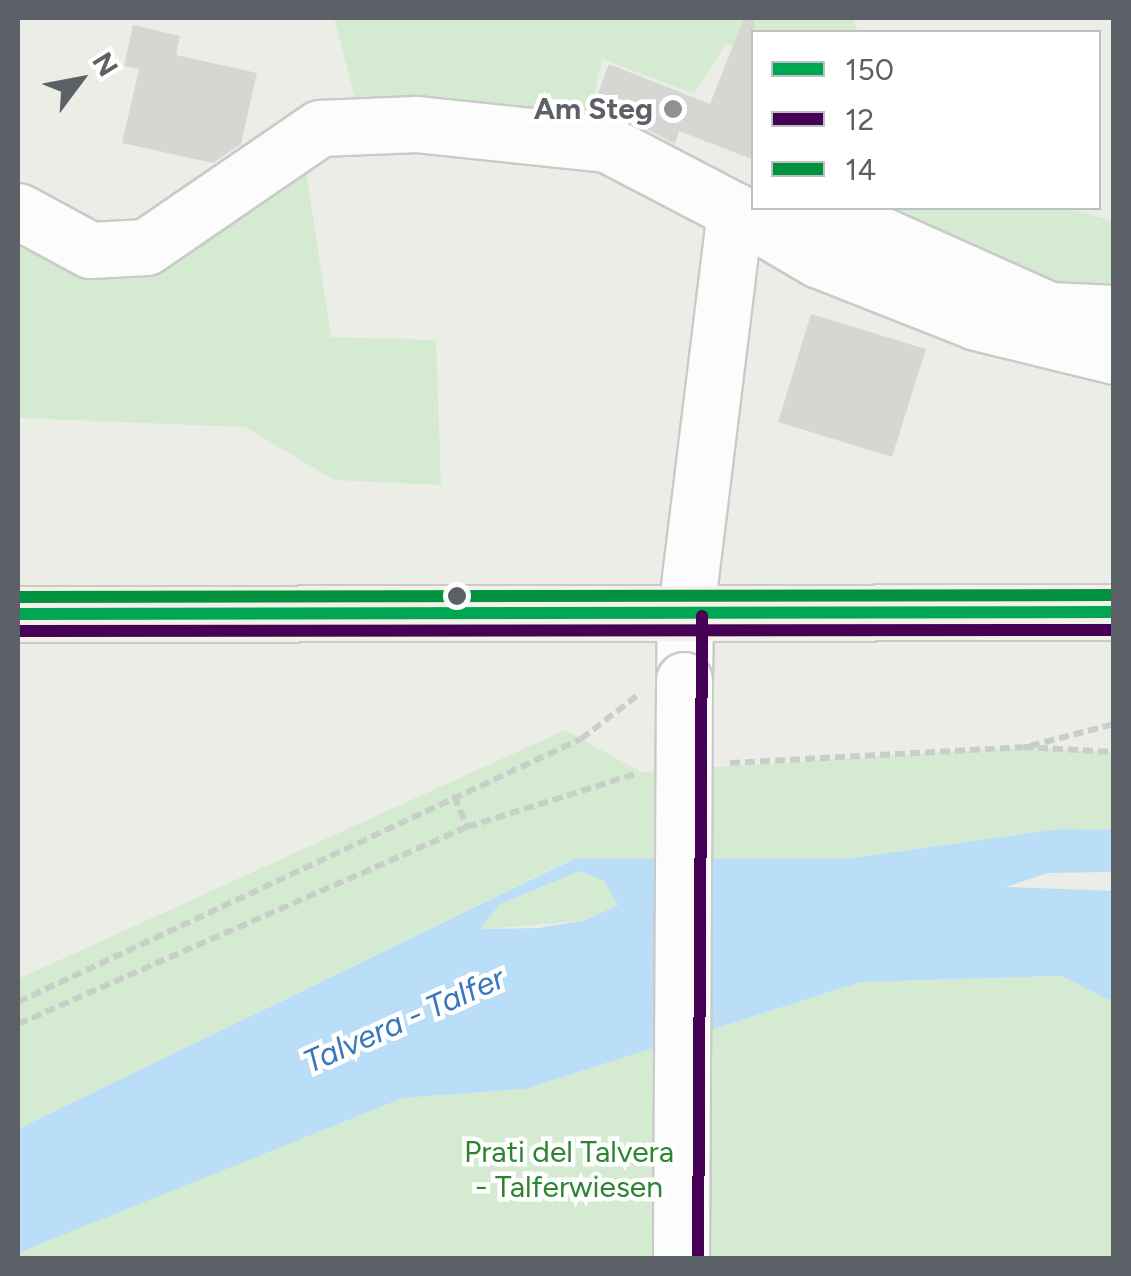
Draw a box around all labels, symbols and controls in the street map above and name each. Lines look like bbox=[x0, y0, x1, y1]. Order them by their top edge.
north arrow bbox=[30, 30, 130, 130]
legend bbox=[751, 30, 1101, 210]
text: N bbox=[85, 46, 126, 82]
text: 150 bbox=[845, 51, 894, 88]
place label: Am Steg bbox=[534, 91, 653, 127]
marker: Am Steg bbox=[662, 98, 684, 120]
text: 12 bbox=[845, 101, 874, 138]
text: 14 bbox=[845, 151, 876, 188]
unlabelled marker bbox=[447, 586, 467, 606]
water label: Talvera - Talfer bbox=[298, 959, 510, 1081]
park label: Prati del Talvera - Talferwiesen bbox=[464, 1134, 674, 1204]

